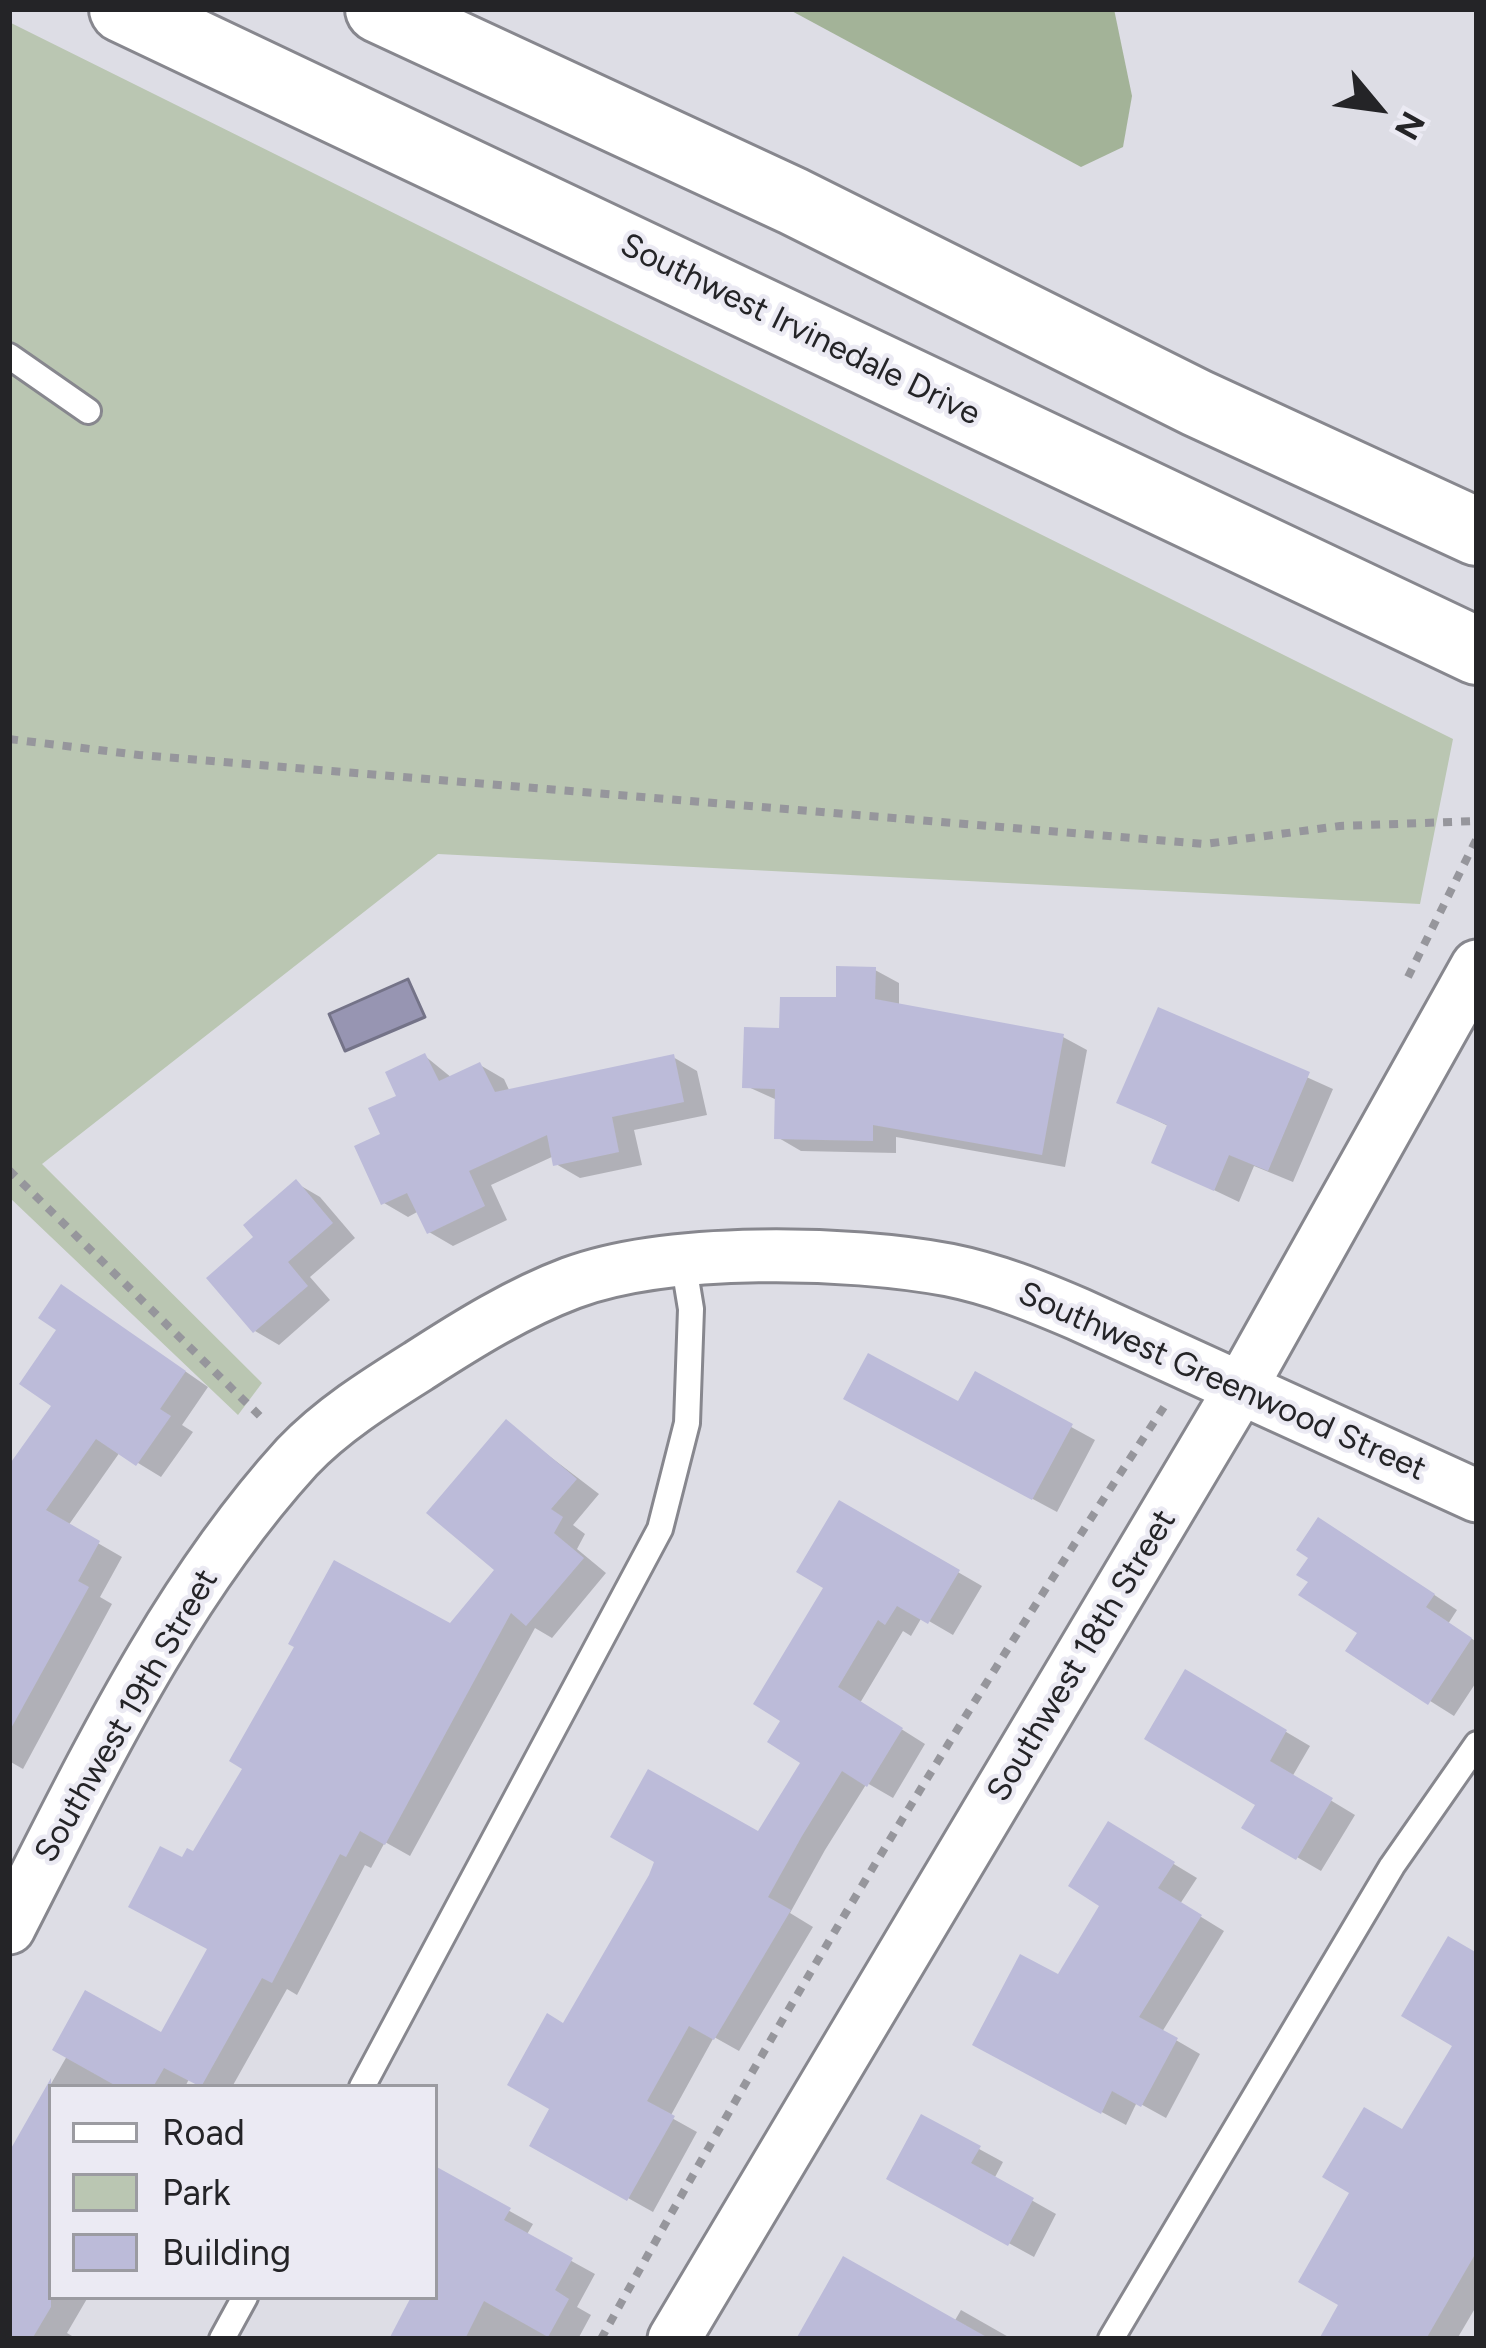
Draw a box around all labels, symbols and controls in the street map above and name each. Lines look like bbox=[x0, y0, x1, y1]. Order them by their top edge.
north arrow bbox=[1318, 48, 1438, 168]
text: N bbox=[1387, 105, 1433, 146]
street label: Southwest Irvinedale Drive bbox=[614, 226, 986, 434]
street label: Southwest Greenwood Street bbox=[1012, 1274, 1432, 1490]
street label: Southwest 18th Street bbox=[979, 1503, 1185, 1809]
street label: Southwest 19th Street bbox=[27, 1562, 227, 1870]
legend bbox=[48, 2084, 438, 2300]
text: Road bbox=[162, 2111, 245, 2154]
text: Park bbox=[162, 2171, 230, 2214]
text: Building bbox=[162, 2231, 291, 2274]

